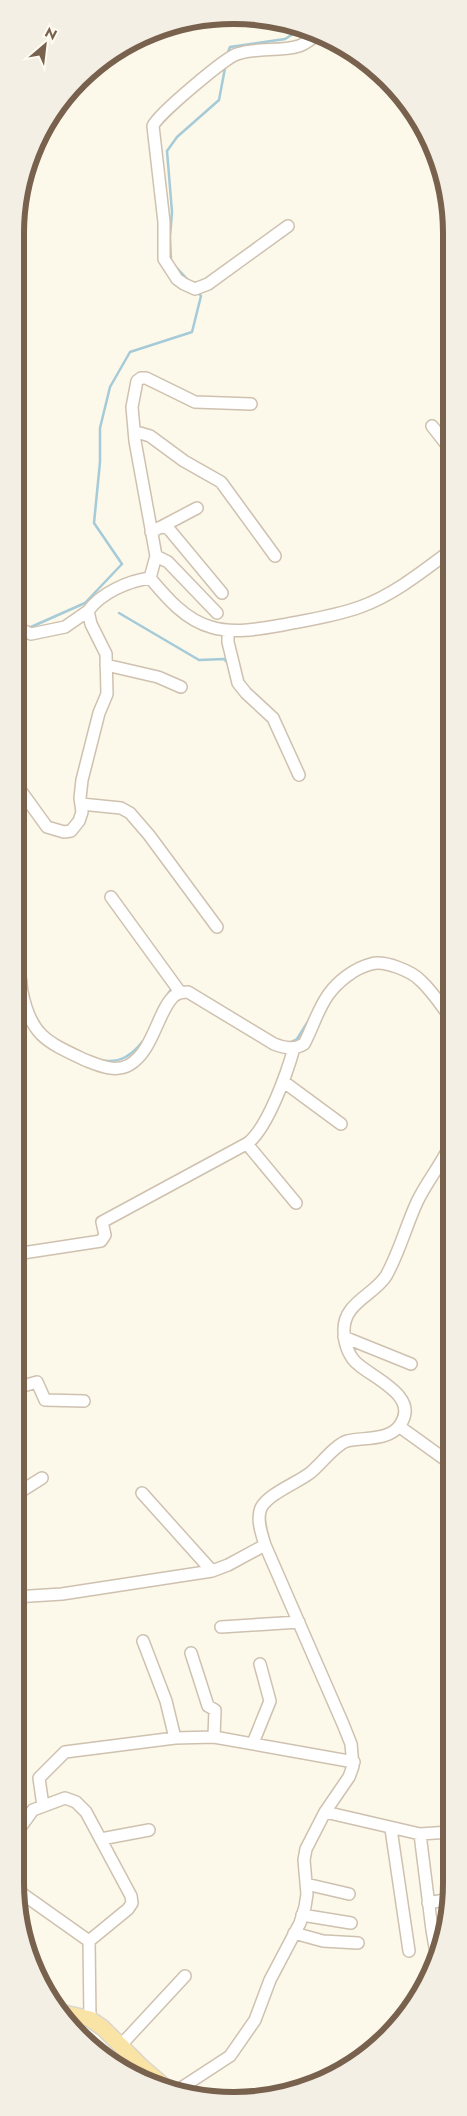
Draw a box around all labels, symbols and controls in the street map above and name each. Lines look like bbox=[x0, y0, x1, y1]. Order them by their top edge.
north arrow bbox=[20, 20, 70, 70]
text: N bbox=[41, 22, 61, 45]

